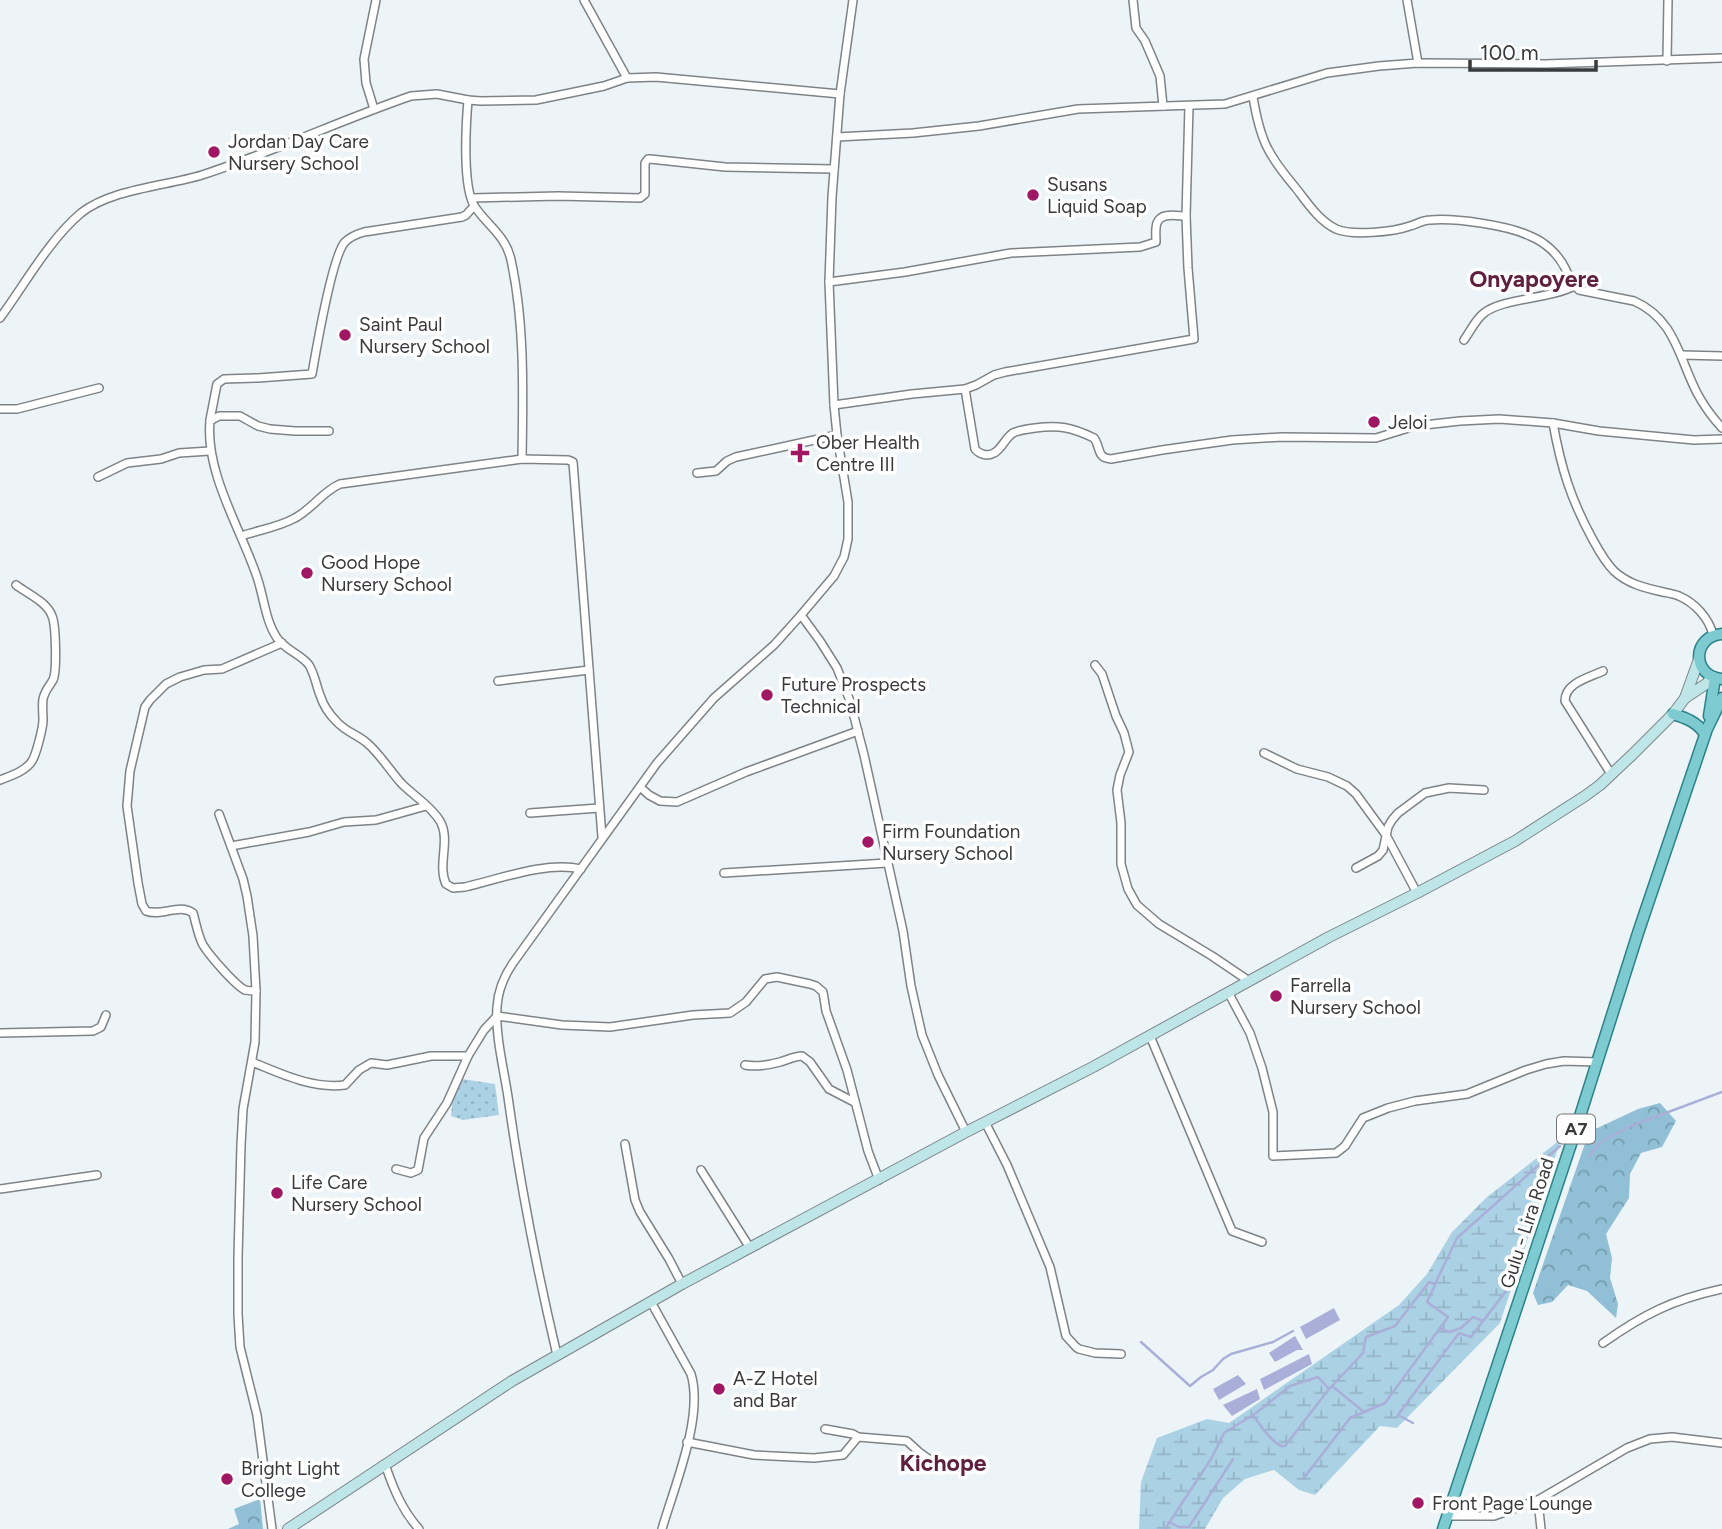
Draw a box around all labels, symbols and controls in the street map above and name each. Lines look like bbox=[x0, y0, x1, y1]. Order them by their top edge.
scale bar bbox=[1470, 28, 1596, 72]
text: 100 m bbox=[1480, 40, 1539, 65]
place label: Jordan Day Care Nursery School bbox=[228, 130, 369, 175]
marker: Jordan Day Care Nursery School bbox=[206, 144, 222, 160]
place label: Susans Liquid Soap bbox=[1047, 173, 1147, 218]
marker: Susans Liquid Soap bbox=[1025, 187, 1041, 203]
district label: Onyapoyere bbox=[1469, 265, 1599, 293]
place label: Saint Paul Nursery School bbox=[359, 313, 490, 358]
marker: Saint Paul Nursery School bbox=[337, 327, 353, 343]
place label: Jeloi bbox=[1388, 411, 1428, 434]
marker: Jeloi bbox=[1366, 414, 1382, 430]
place label: Ober Health Centre III bbox=[816, 431, 920, 476]
marker: Ober Health Centre III bbox=[790, 443, 810, 463]
place label: Good Hope Nursery School bbox=[321, 551, 452, 596]
marker: Good Hope Nursery School bbox=[299, 565, 315, 581]
place label: Future Prospects Technical bbox=[781, 673, 926, 718]
marker: Future Prospects Technical bbox=[759, 687, 775, 703]
place label: Firm Foundation Nursery School bbox=[882, 820, 1020, 865]
marker: Firm Foundation Nursery School bbox=[860, 834, 876, 850]
place label: Farrella Nursery School bbox=[1290, 974, 1421, 1019]
marker: Farrella Nursery School bbox=[1268, 988, 1284, 1004]
road number: A7 bbox=[1557, 1114, 1595, 1144]
street label: Gulu - Lira Road bbox=[1495, 1155, 1559, 1291]
place label: Life Care Nursery School bbox=[291, 1171, 422, 1216]
marker: Life Care Nursery School bbox=[269, 1185, 285, 1201]
place label: A-Z Hotel and Bar bbox=[733, 1367, 818, 1412]
marker: A-Z Hotel and Bar bbox=[711, 1381, 727, 1397]
district label: Kichope bbox=[900, 1449, 987, 1477]
place label: Bright Light College bbox=[241, 1457, 340, 1502]
marker: Bright Light College bbox=[219, 1471, 235, 1487]
place label: Front Page Lounge bbox=[1432, 1492, 1592, 1515]
marker: Front Page Lounge bbox=[1410, 1495, 1426, 1511]

